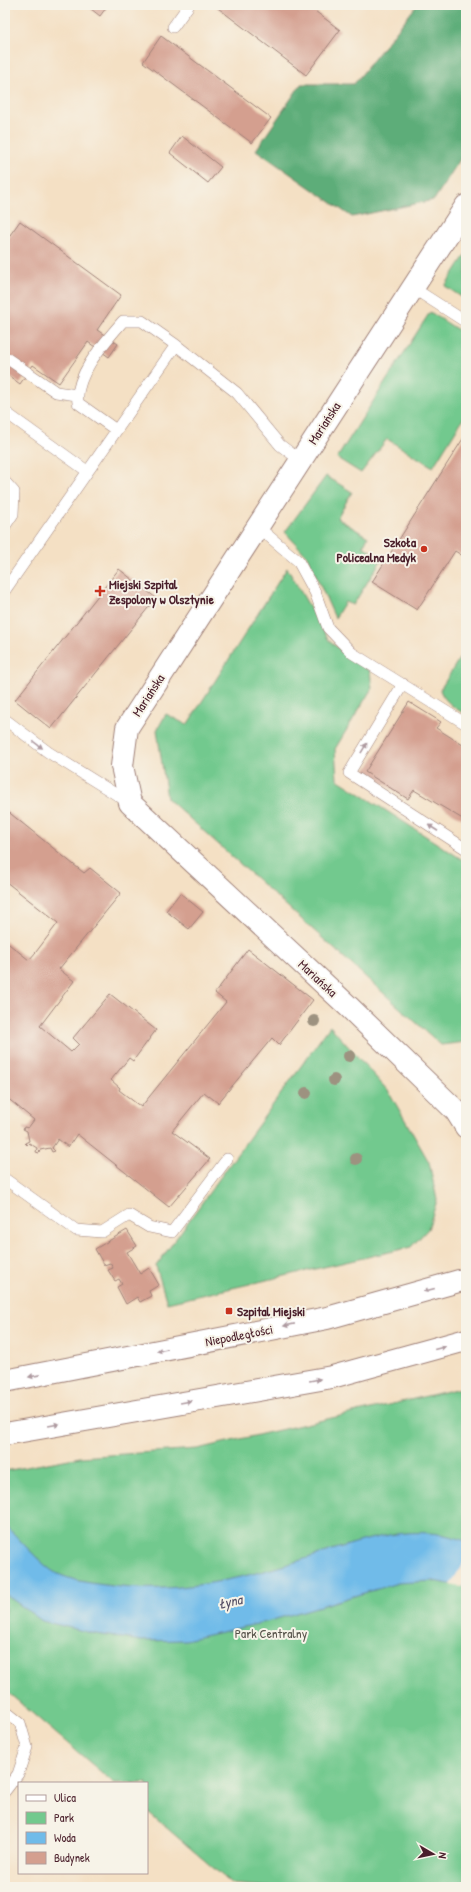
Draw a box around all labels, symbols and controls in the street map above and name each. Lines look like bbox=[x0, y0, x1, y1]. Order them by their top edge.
street label: Mariańska bbox=[304, 398, 344, 448]
place label: Szkoła Policealna Medyk bbox=[337, 533, 417, 567]
marker: Szkoła Policealna Medyk bbox=[419, 544, 429, 554]
place label: Miejski Szpital Zespolony w Olsztynie bbox=[109, 575, 215, 609]
marker: Miejski Szpital Zespolony w Olsztynie bbox=[94, 585, 106, 597]
street label: Mariańska bbox=[128, 670, 168, 720]
one-way arrow bbox=[33, 740, 44, 749]
one-way arrow bbox=[361, 742, 368, 754]
one-way arrow bbox=[428, 824, 438, 832]
street label: Mariańska bbox=[295, 955, 341, 1001]
one-way arrow bbox=[423, 1287, 435, 1293]
place label: Szpital Miejski bbox=[237, 1302, 305, 1321]
marker: Szpital Miejski bbox=[224, 1306, 234, 1316]
street label: Niepodległości bbox=[204, 1320, 274, 1350]
one-way arrow bbox=[283, 1322, 295, 1328]
one-way arrow bbox=[435, 1345, 447, 1351]
one-way arrow bbox=[156, 1348, 168, 1354]
one-way arrow bbox=[28, 1373, 40, 1379]
one-way arrow bbox=[308, 1377, 321, 1383]
one-way arrow bbox=[180, 1399, 192, 1405]
one-way arrow bbox=[48, 1422, 60, 1428]
water label: Łyna bbox=[216, 1589, 245, 1614]
park label: Park Centralny bbox=[235, 1624, 308, 1642]
legend bbox=[18, 1782, 148, 1874]
text: Ulica bbox=[54, 1789, 76, 1806]
text: Park bbox=[54, 1809, 74, 1826]
text: Woda bbox=[54, 1829, 76, 1846]
north arrow bbox=[413, 1834, 453, 1874]
text: Budynek bbox=[54, 1849, 90, 1866]
text: N bbox=[435, 1852, 450, 1860]

